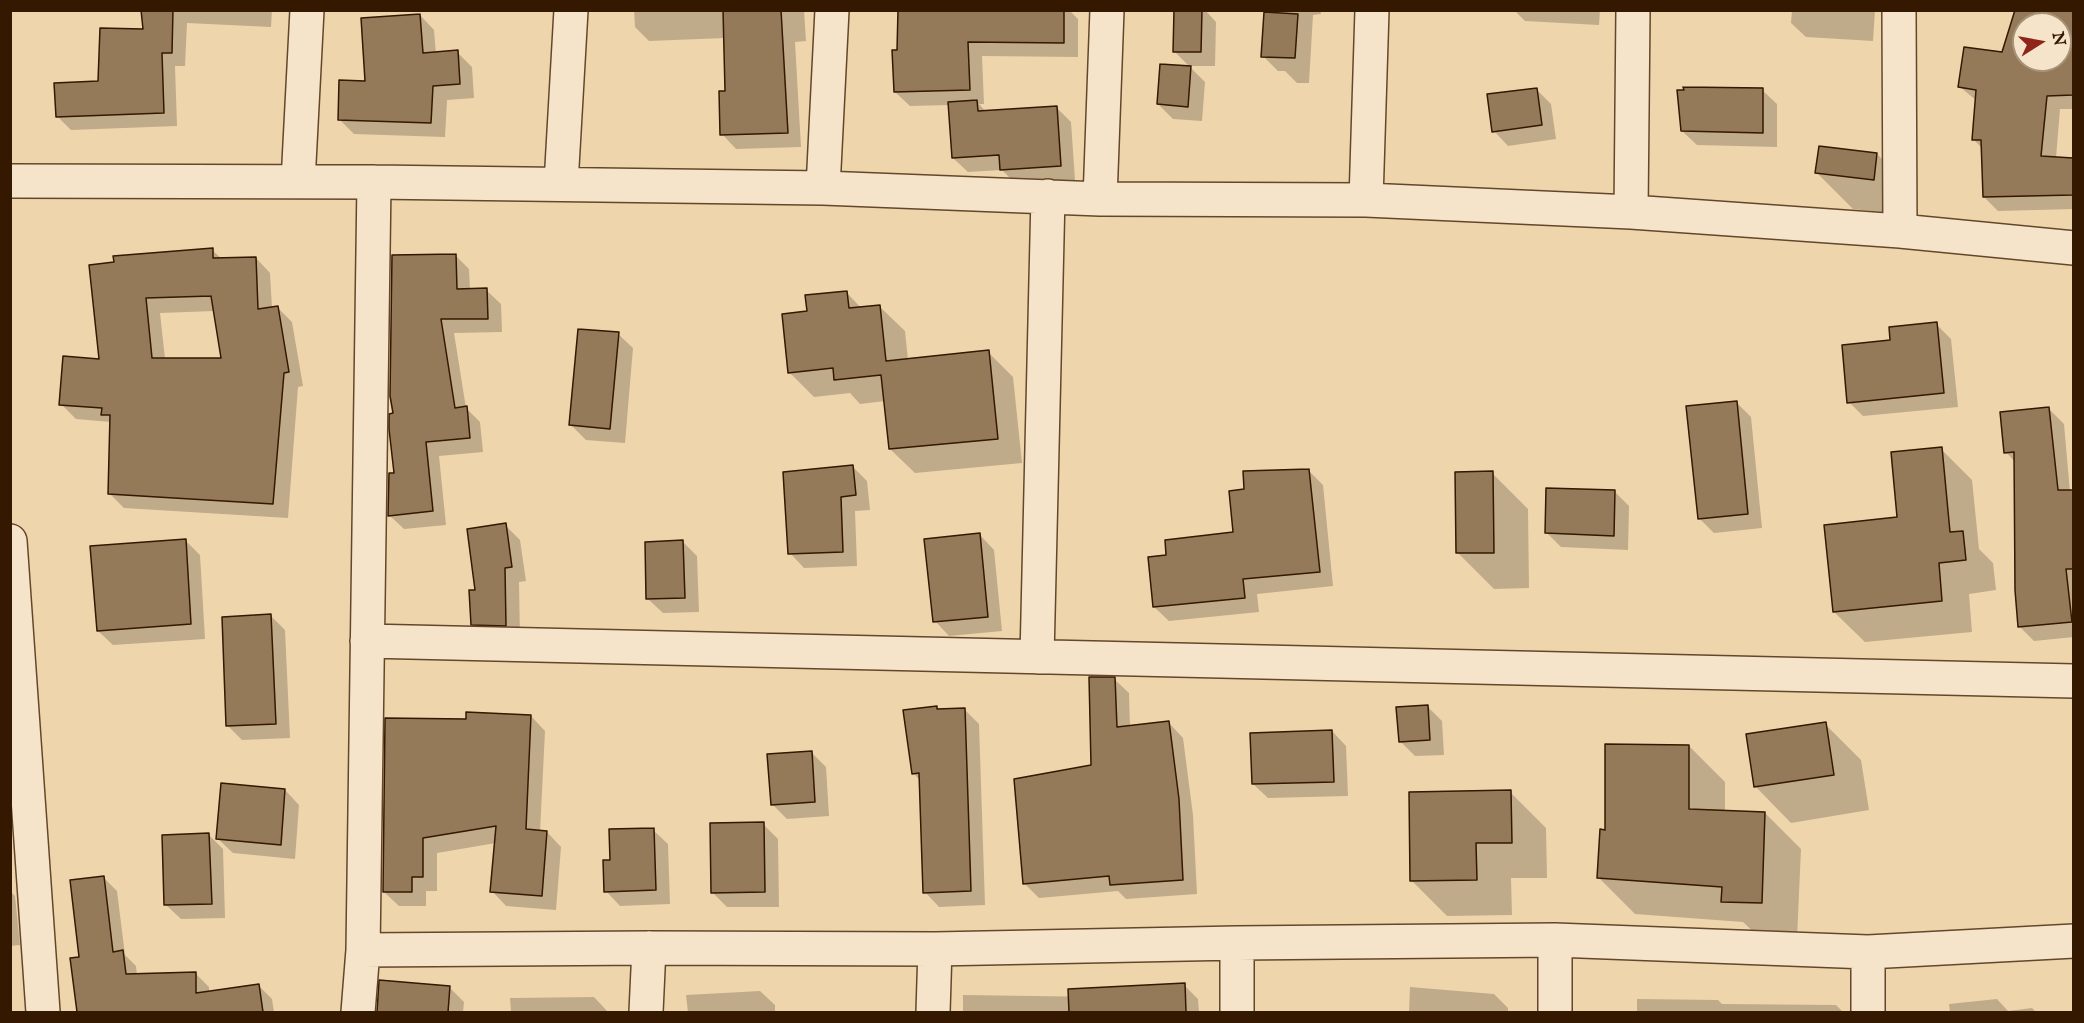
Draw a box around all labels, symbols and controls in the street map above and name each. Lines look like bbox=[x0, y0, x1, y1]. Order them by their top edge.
north arrow bbox=[2012, 12, 2072, 72]
text: N bbox=[2047, 30, 2069, 48]

